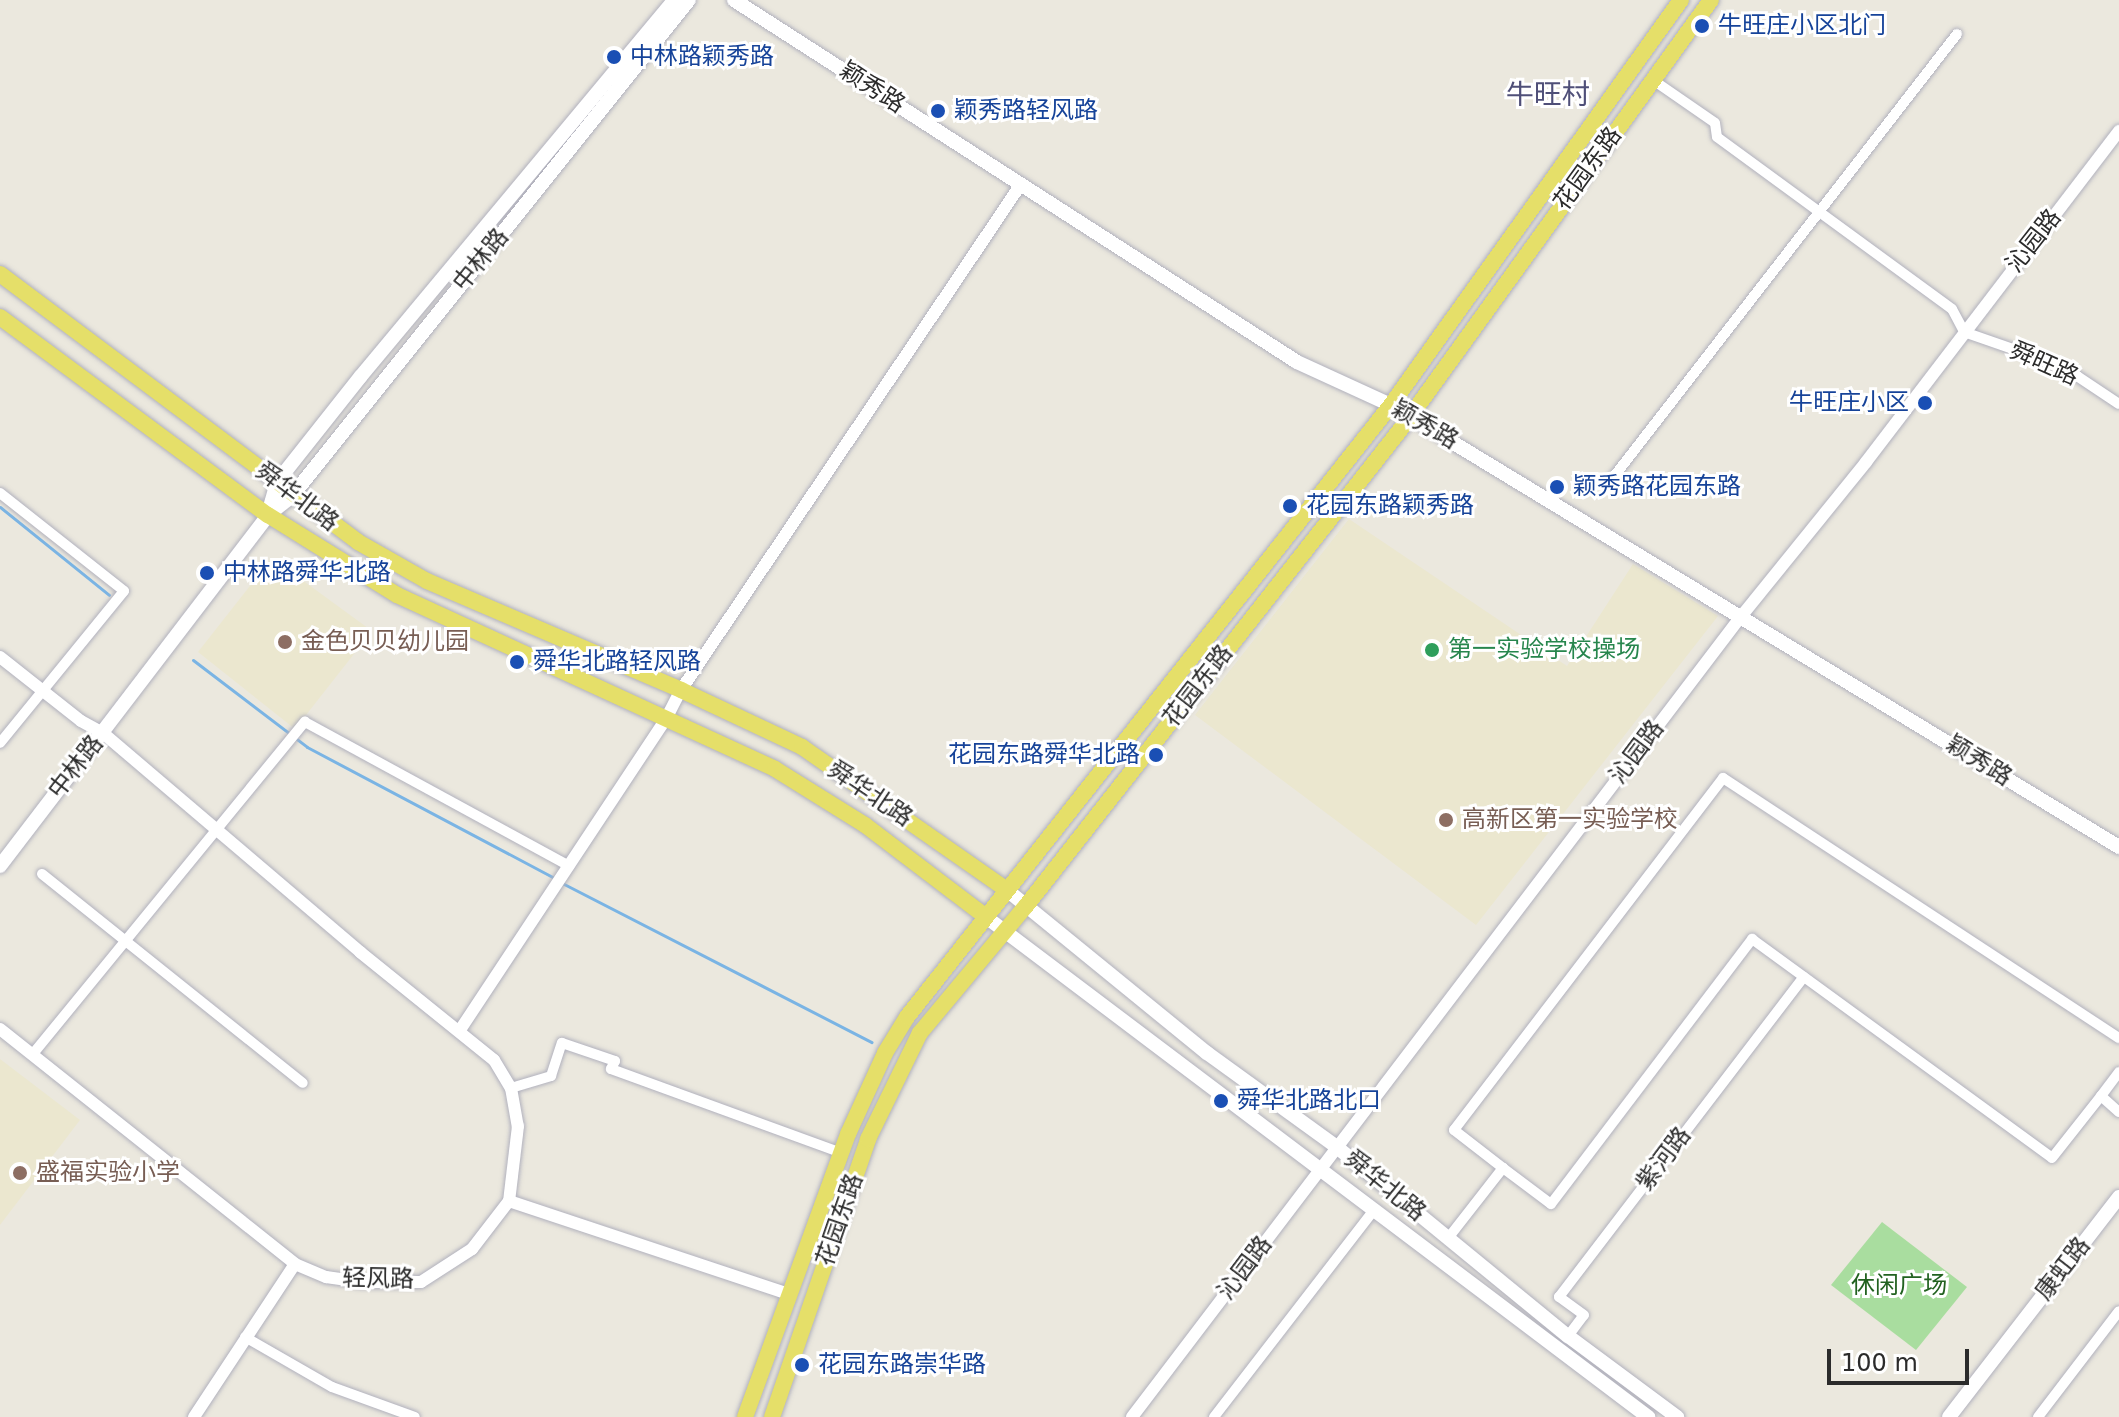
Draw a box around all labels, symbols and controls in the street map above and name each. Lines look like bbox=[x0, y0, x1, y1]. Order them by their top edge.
place label: 牛旺庄小区北门 bbox=[1718, 12, 1886, 40]
marker: 牛旺庄小区北门 bbox=[1693, 17, 1711, 35]
place label: 中林路颖秀路 bbox=[630, 43, 774, 71]
marker: 中林路颖秀路 bbox=[605, 48, 623, 66]
street label: 颖秀路 bbox=[834, 56, 910, 120]
district label: 牛旺村 bbox=[1506, 78, 1590, 112]
place label: 颖秀路轻风路 bbox=[954, 97, 1098, 125]
marker: 颖秀路轻风路 bbox=[929, 102, 947, 120]
street label: 花园东路 bbox=[1548, 122, 1628, 216]
street label: 沁园路 bbox=[2000, 204, 2068, 278]
street label: 中林路 bbox=[447, 223, 515, 297]
street label: 舜旺路 bbox=[2005, 336, 2083, 392]
place label: 牛旺庄小区 bbox=[1789, 389, 1909, 417]
marker: 牛旺庄小区 bbox=[1916, 394, 1934, 412]
street label: 颖秀路 bbox=[1387, 395, 1463, 455]
street label: 舜华北路 bbox=[250, 457, 344, 537]
place label: 颖秀路花园东路 bbox=[1573, 473, 1741, 501]
marker: 颖秀路花园东路 bbox=[1548, 478, 1566, 496]
place label: 花园东路颖秀路 bbox=[1306, 492, 1474, 520]
marker: 花园东路颖秀路 bbox=[1281, 497, 1299, 515]
place label: 中林路舜华北路 bbox=[223, 559, 391, 587]
marker: 中林路舜华北路 bbox=[198, 564, 216, 582]
place label: 金色贝贝幼儿园 bbox=[301, 628, 469, 656]
marker: 金色贝贝幼儿园 bbox=[276, 633, 294, 651]
place label: 第一实验学校操场 bbox=[1448, 636, 1640, 664]
street label: 花园东路 bbox=[1157, 639, 1239, 733]
marker: 第一实验学校操场 bbox=[1423, 641, 1441, 659]
place label: 舜华北路轻风路 bbox=[533, 648, 701, 676]
marker: 舜华北路轻风路 bbox=[508, 653, 526, 671]
street label: 沁园路 bbox=[1604, 715, 1670, 789]
street label: 中林路 bbox=[42, 730, 110, 804]
street label: 颖秀路 bbox=[1941, 730, 2017, 792]
place label: 花园东路舜华北路 bbox=[948, 741, 1140, 769]
marker: 花园东路舜华北路 bbox=[1147, 746, 1165, 764]
street label: 舜华北路 bbox=[822, 755, 918, 833]
place label: 高新区第一实验学校 bbox=[1462, 806, 1678, 834]
marker: 高新区第一实验学校 bbox=[1437, 811, 1455, 829]
place label: 舜华北路北口 bbox=[1237, 1087, 1381, 1115]
marker: 舜华北路北口 bbox=[1212, 1092, 1230, 1110]
street label: 紫河路 bbox=[1631, 1122, 1697, 1196]
street label: 舜华北路 bbox=[1339, 1145, 1431, 1227]
place label: 盛福实验小学 bbox=[36, 1159, 180, 1187]
marker: 盛福实验小学 bbox=[11, 1164, 29, 1182]
street label: 花园东路 bbox=[811, 1170, 869, 1270]
street label: 沁园路 bbox=[1212, 1231, 1278, 1305]
street label: 康虹路 bbox=[2029, 1232, 2097, 1306]
street label: 轻风路 bbox=[342, 1264, 414, 1294]
park label: 休闲广场 bbox=[1851, 1272, 1947, 1300]
scale bar bbox=[1831, 1333, 1973, 1383]
text: 100 m bbox=[1841, 1349, 1918, 1377]
place label: 花园东路崇华路 bbox=[818, 1351, 986, 1379]
marker: 花园东路崇华路 bbox=[793, 1356, 811, 1374]

